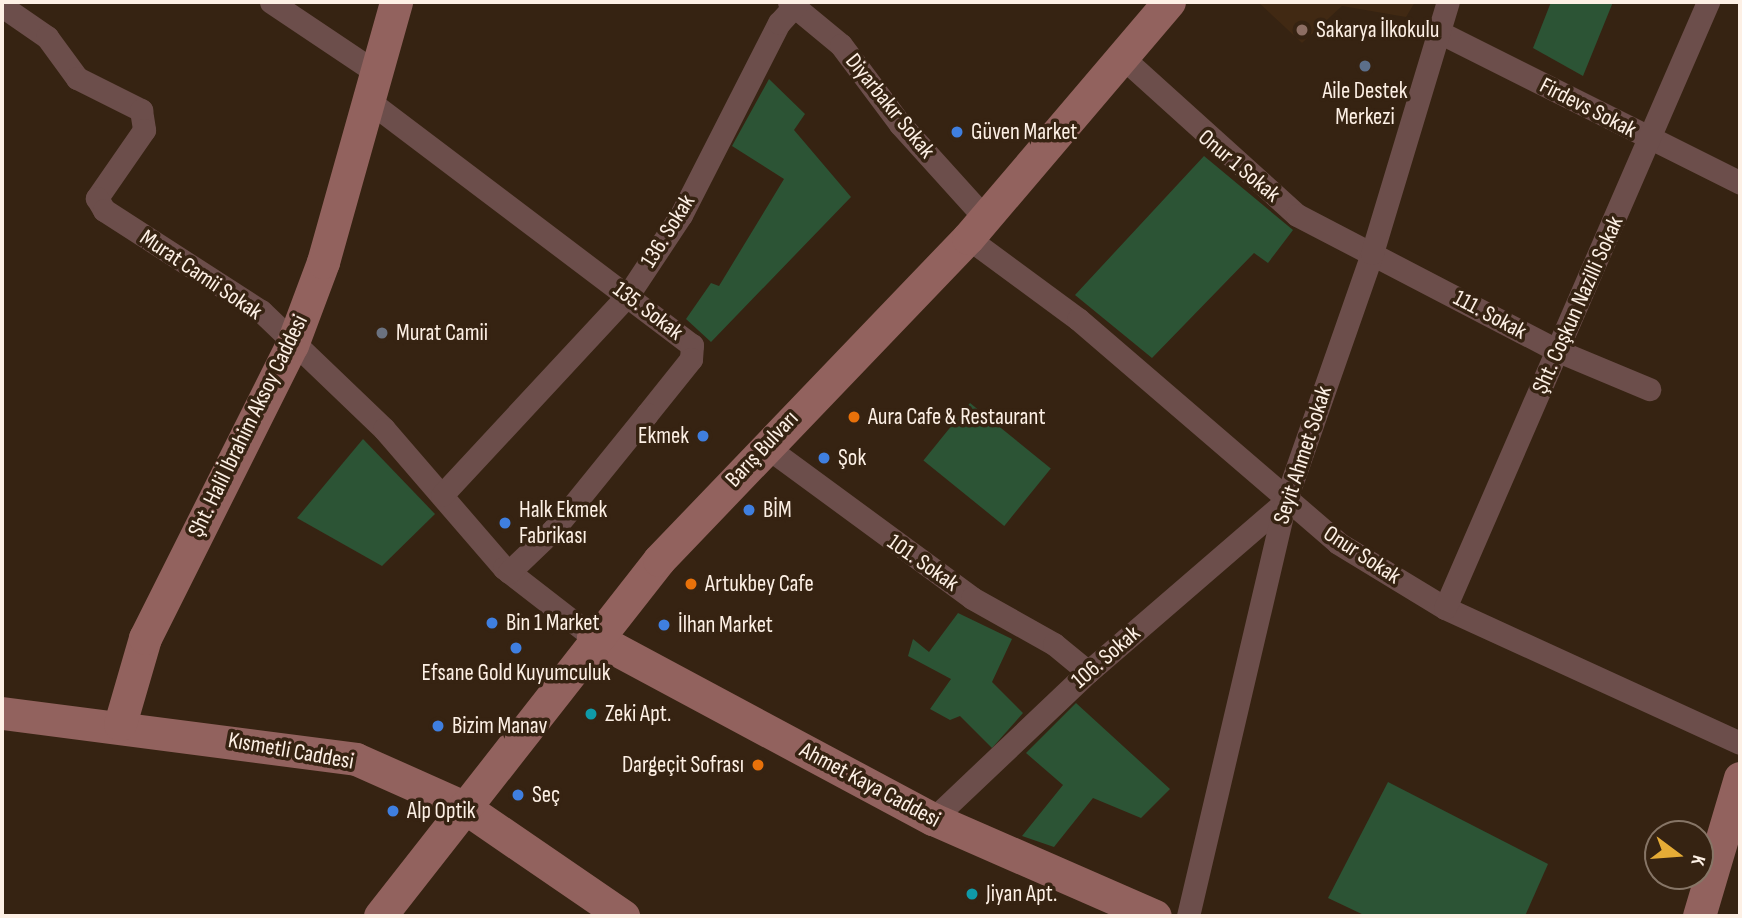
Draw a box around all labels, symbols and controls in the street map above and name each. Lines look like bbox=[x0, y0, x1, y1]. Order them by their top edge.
place label: Sakarya İlkokulu bbox=[1316, 16, 1439, 44]
marker: Sakarya İlkokulu bbox=[1294, 22, 1310, 38]
street label: Diyarbakır Sokak bbox=[839, 48, 941, 164]
marker: Aile Destek Merkezi bbox=[1357, 58, 1373, 74]
street label: Firdevs Sokak bbox=[1535, 72, 1641, 144]
place label: Aile Destek Merkezi bbox=[1323, 77, 1407, 131]
place label: Güven Market bbox=[971, 118, 1077, 146]
marker: Güven Market bbox=[949, 124, 965, 140]
street label: Onur 1 Sokak bbox=[1192, 124, 1286, 208]
street label: 136. Sokak bbox=[635, 189, 701, 273]
street label: Şht. Coşkun Nazilli Sokak bbox=[1526, 212, 1630, 398]
street label: Murat Camii Sokak bbox=[135, 224, 267, 326]
street label: 135. Sokak bbox=[607, 276, 689, 346]
street label: 111. Sokak bbox=[1449, 284, 1531, 346]
street label: Şht. Halil İbrahim Aksoy Caddesi bbox=[182, 310, 314, 542]
place label: Murat Camii bbox=[396, 319, 488, 347]
marker: Murat Camii bbox=[374, 325, 390, 341]
street label: Seyit Ahmet Sokak bbox=[1268, 383, 1338, 527]
place label: Aura Cafe & Restaurant bbox=[868, 403, 1045, 431]
street label: Barış Bulvarı bbox=[720, 405, 804, 493]
marker: Aura Cafe & Restaurant bbox=[846, 409, 862, 425]
place label: Ekmek bbox=[638, 422, 689, 450]
marker: Ekmek bbox=[695, 428, 711, 444]
place label: Şok bbox=[838, 444, 866, 472]
marker: Şok bbox=[816, 450, 832, 466]
place label: Halk Ekmek Fabrikası bbox=[519, 496, 607, 550]
place label: BİM bbox=[763, 496, 792, 524]
marker: BİM bbox=[741, 502, 757, 518]
marker: Halk Ekmek Fabrikası bbox=[497, 515, 513, 531]
street label: Onur Sokak bbox=[1318, 520, 1406, 590]
street label: 101. Sokak bbox=[882, 529, 964, 597]
place label: Artukbey Cafe bbox=[705, 570, 814, 598]
marker: Artukbey Cafe bbox=[683, 576, 699, 592]
place label: Bin 1 Market bbox=[506, 609, 599, 637]
place label: İlhan Market bbox=[678, 611, 773, 639]
marker: Bin 1 Market bbox=[484, 615, 500, 631]
marker: İlhan Market bbox=[656, 617, 672, 633]
street label: 106. Sokak bbox=[1066, 620, 1146, 694]
marker: Efsane Gold Kuyumculuk bbox=[508, 640, 524, 656]
place label: Efsane Gold Kuyumculuk bbox=[422, 659, 610, 687]
place label: Zeki Apt. bbox=[605, 700, 671, 728]
marker: Zeki Apt. bbox=[583, 706, 599, 722]
place label: Bizim Manav bbox=[452, 712, 547, 740]
marker: Bizim Manav bbox=[430, 718, 446, 734]
street label: Kısmetli Caddesi bbox=[226, 726, 356, 776]
street label: Ahmet Kaya Caddesi bbox=[795, 736, 945, 834]
place label: Dargeçit Sofrası bbox=[622, 751, 744, 779]
marker: Dargeçit Sofrası bbox=[750, 757, 766, 773]
place label: Seç bbox=[532, 781, 560, 809]
marker: Seç bbox=[510, 787, 526, 803]
place label: Alp Optik bbox=[407, 797, 476, 825]
marker: Alp Optik bbox=[385, 803, 401, 819]
north arrow bbox=[1644, 820, 1714, 890]
text: K bbox=[1685, 853, 1710, 868]
place label: Jiyan Apt. bbox=[986, 880, 1057, 908]
marker: Jiyan Apt. bbox=[964, 886, 980, 902]

